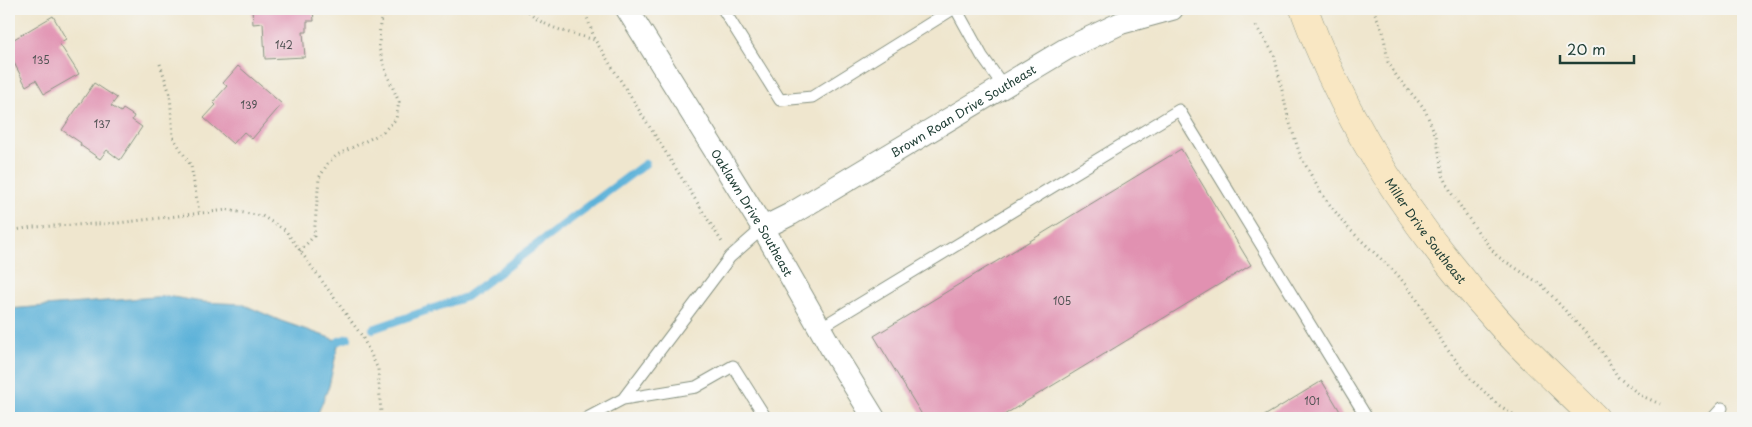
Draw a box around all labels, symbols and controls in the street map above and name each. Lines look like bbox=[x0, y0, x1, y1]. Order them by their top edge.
scale bar bbox=[1560, 32, 1633, 64]
house number: 142 bbox=[275, 37, 293, 52]
text: 20 m bbox=[1567, 37, 1606, 60]
house number: 135 bbox=[32, 52, 50, 67]
street label: Brown Roan Drive Southeast bbox=[887, 60, 1039, 161]
house number: 139 bbox=[241, 97, 258, 112]
house number: 137 bbox=[94, 116, 111, 131]
street label: Oaklawn Drive Southeast bbox=[707, 145, 798, 280]
street label: Miller Drive Southeast bbox=[1381, 174, 1471, 288]
house number: 105 bbox=[1053, 293, 1071, 308]
house number: 101 bbox=[1304, 393, 1320, 408]

